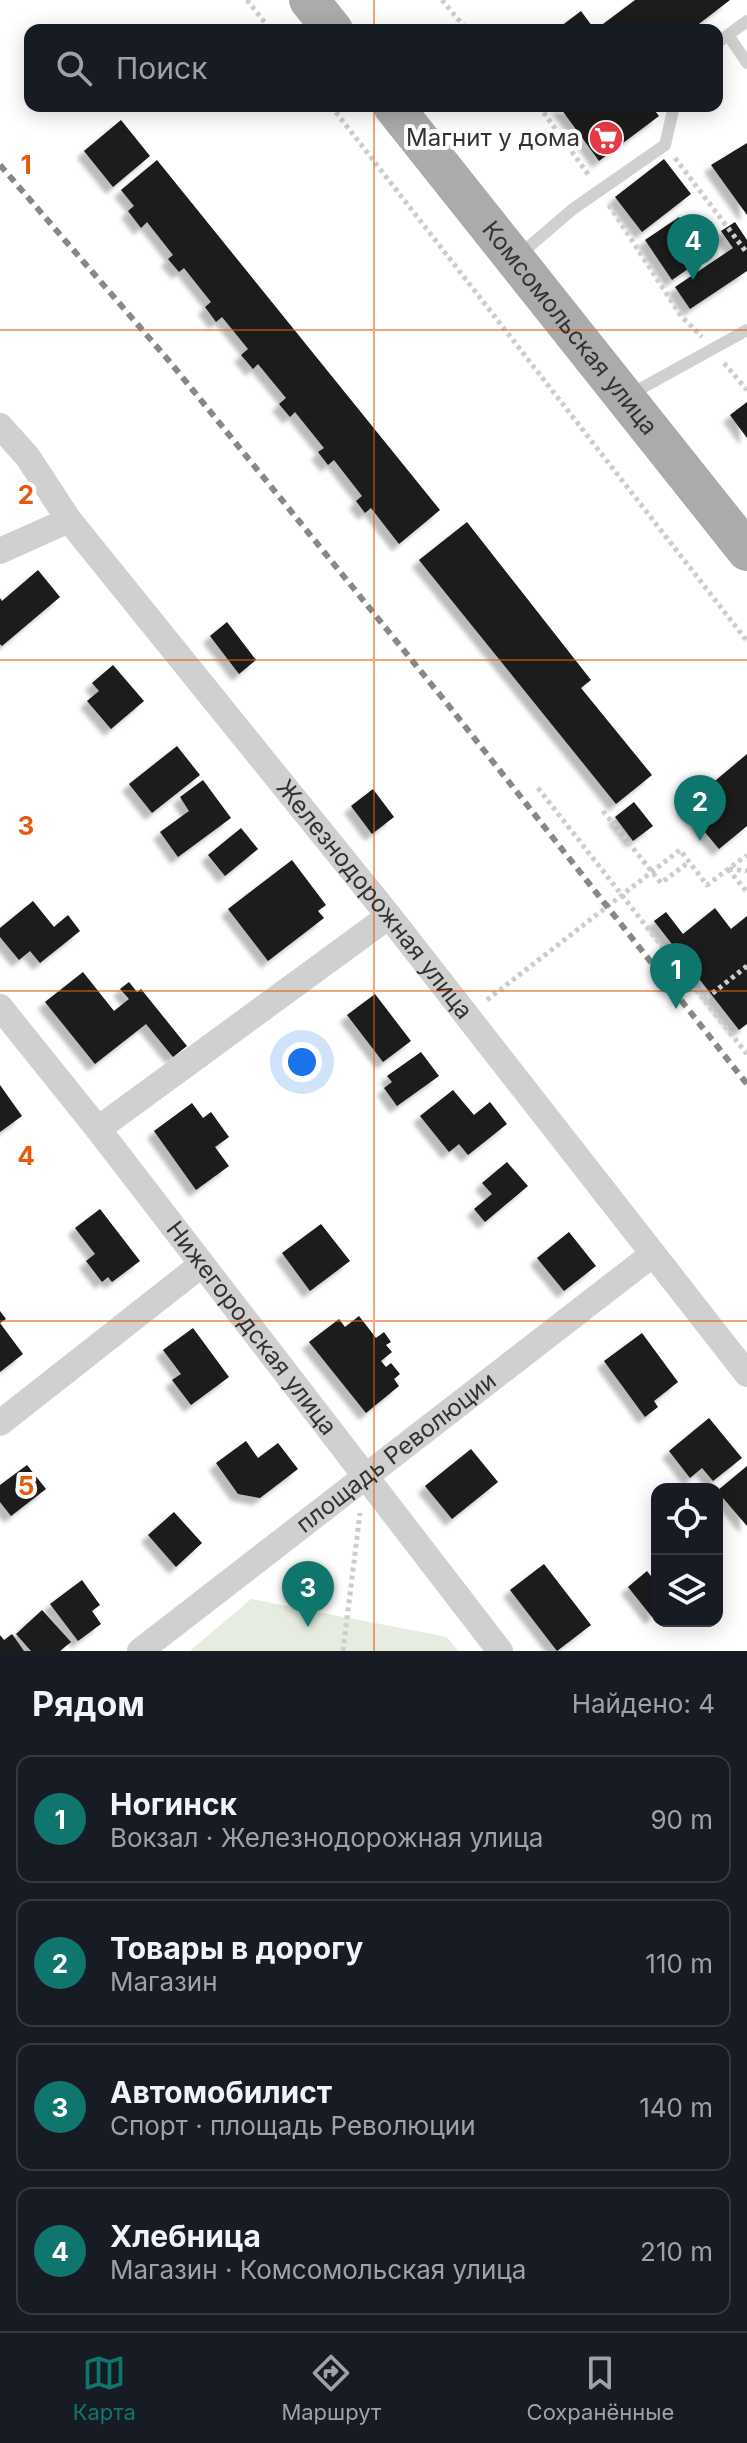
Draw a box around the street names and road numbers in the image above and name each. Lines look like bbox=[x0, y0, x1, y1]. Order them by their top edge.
street label: Комсомольская улица bbox=[476, 215, 664, 441]
street label: Железнодорожная улица bbox=[271, 773, 479, 1025]
street label: Нижегородская улица bbox=[160, 1215, 343, 1441]
street label: площадь Революции bbox=[290, 1366, 502, 1539]

